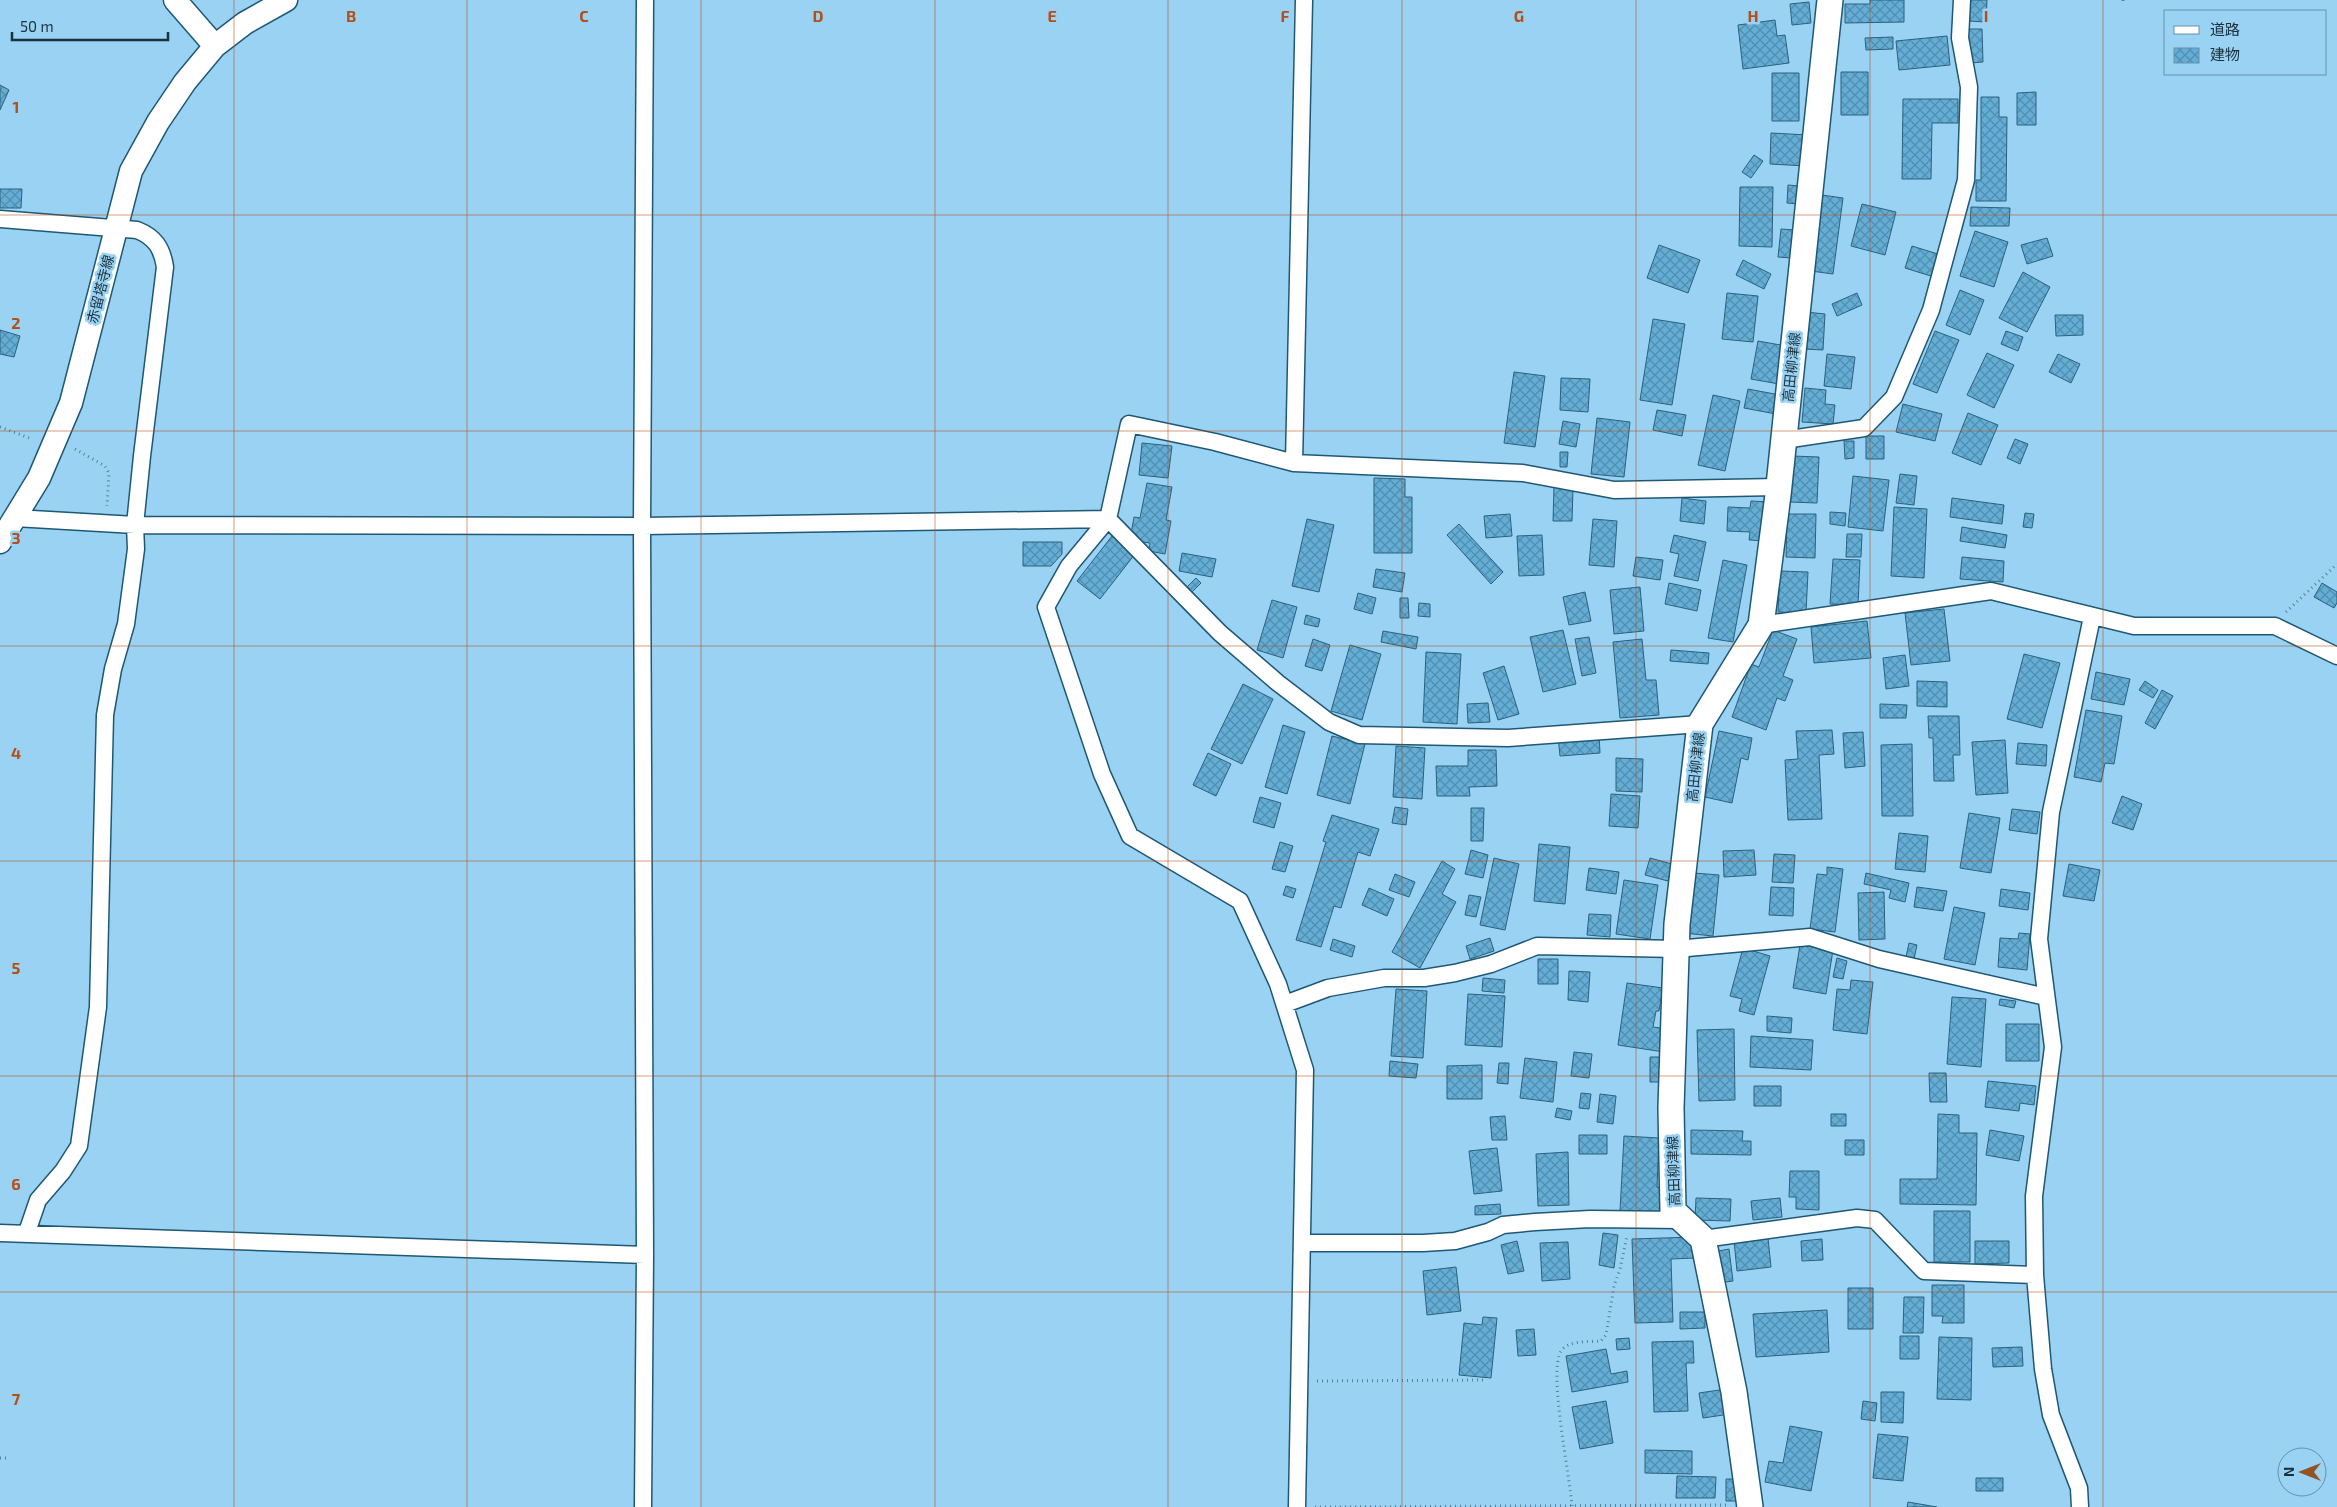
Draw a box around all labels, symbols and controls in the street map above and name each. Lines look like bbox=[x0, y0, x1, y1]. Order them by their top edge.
text: B bbox=[346, 6, 356, 25]
text: C bbox=[579, 6, 589, 25]
text: D bbox=[813, 6, 824, 25]
text: E bbox=[1047, 6, 1057, 25]
text: F bbox=[1281, 6, 1290, 25]
text: G bbox=[1514, 6, 1524, 25]
text: H bbox=[1747, 6, 1759, 25]
text: I bbox=[1984, 6, 1988, 25]
scale bar bbox=[12, 10, 169, 42]
legend bbox=[2164, 10, 2327, 75]
text: 50 m bbox=[20, 17, 54, 35]
text: 道路 bbox=[2210, 20, 2240, 38]
text: 建物 bbox=[2210, 45, 2240, 63]
text: 1 bbox=[13, 97, 19, 116]
street label: 赤留塔寺線 bbox=[83, 253, 117, 325]
text: 2 bbox=[11, 313, 21, 332]
street label: 高田柳津線 bbox=[1779, 331, 1803, 403]
text: 3 bbox=[11, 528, 21, 547]
street label: 高田柳津線 bbox=[1683, 731, 1707, 803]
text: 4 bbox=[11, 743, 21, 762]
text: 5 bbox=[12, 958, 21, 977]
street label: 高田柳津線 bbox=[1663, 1136, 1683, 1206]
text: 6 bbox=[11, 1174, 21, 1193]
text: 7 bbox=[12, 1389, 21, 1408]
north arrow bbox=[2277, 1447, 2327, 1497]
text: N bbox=[2280, 1467, 2297, 1477]

